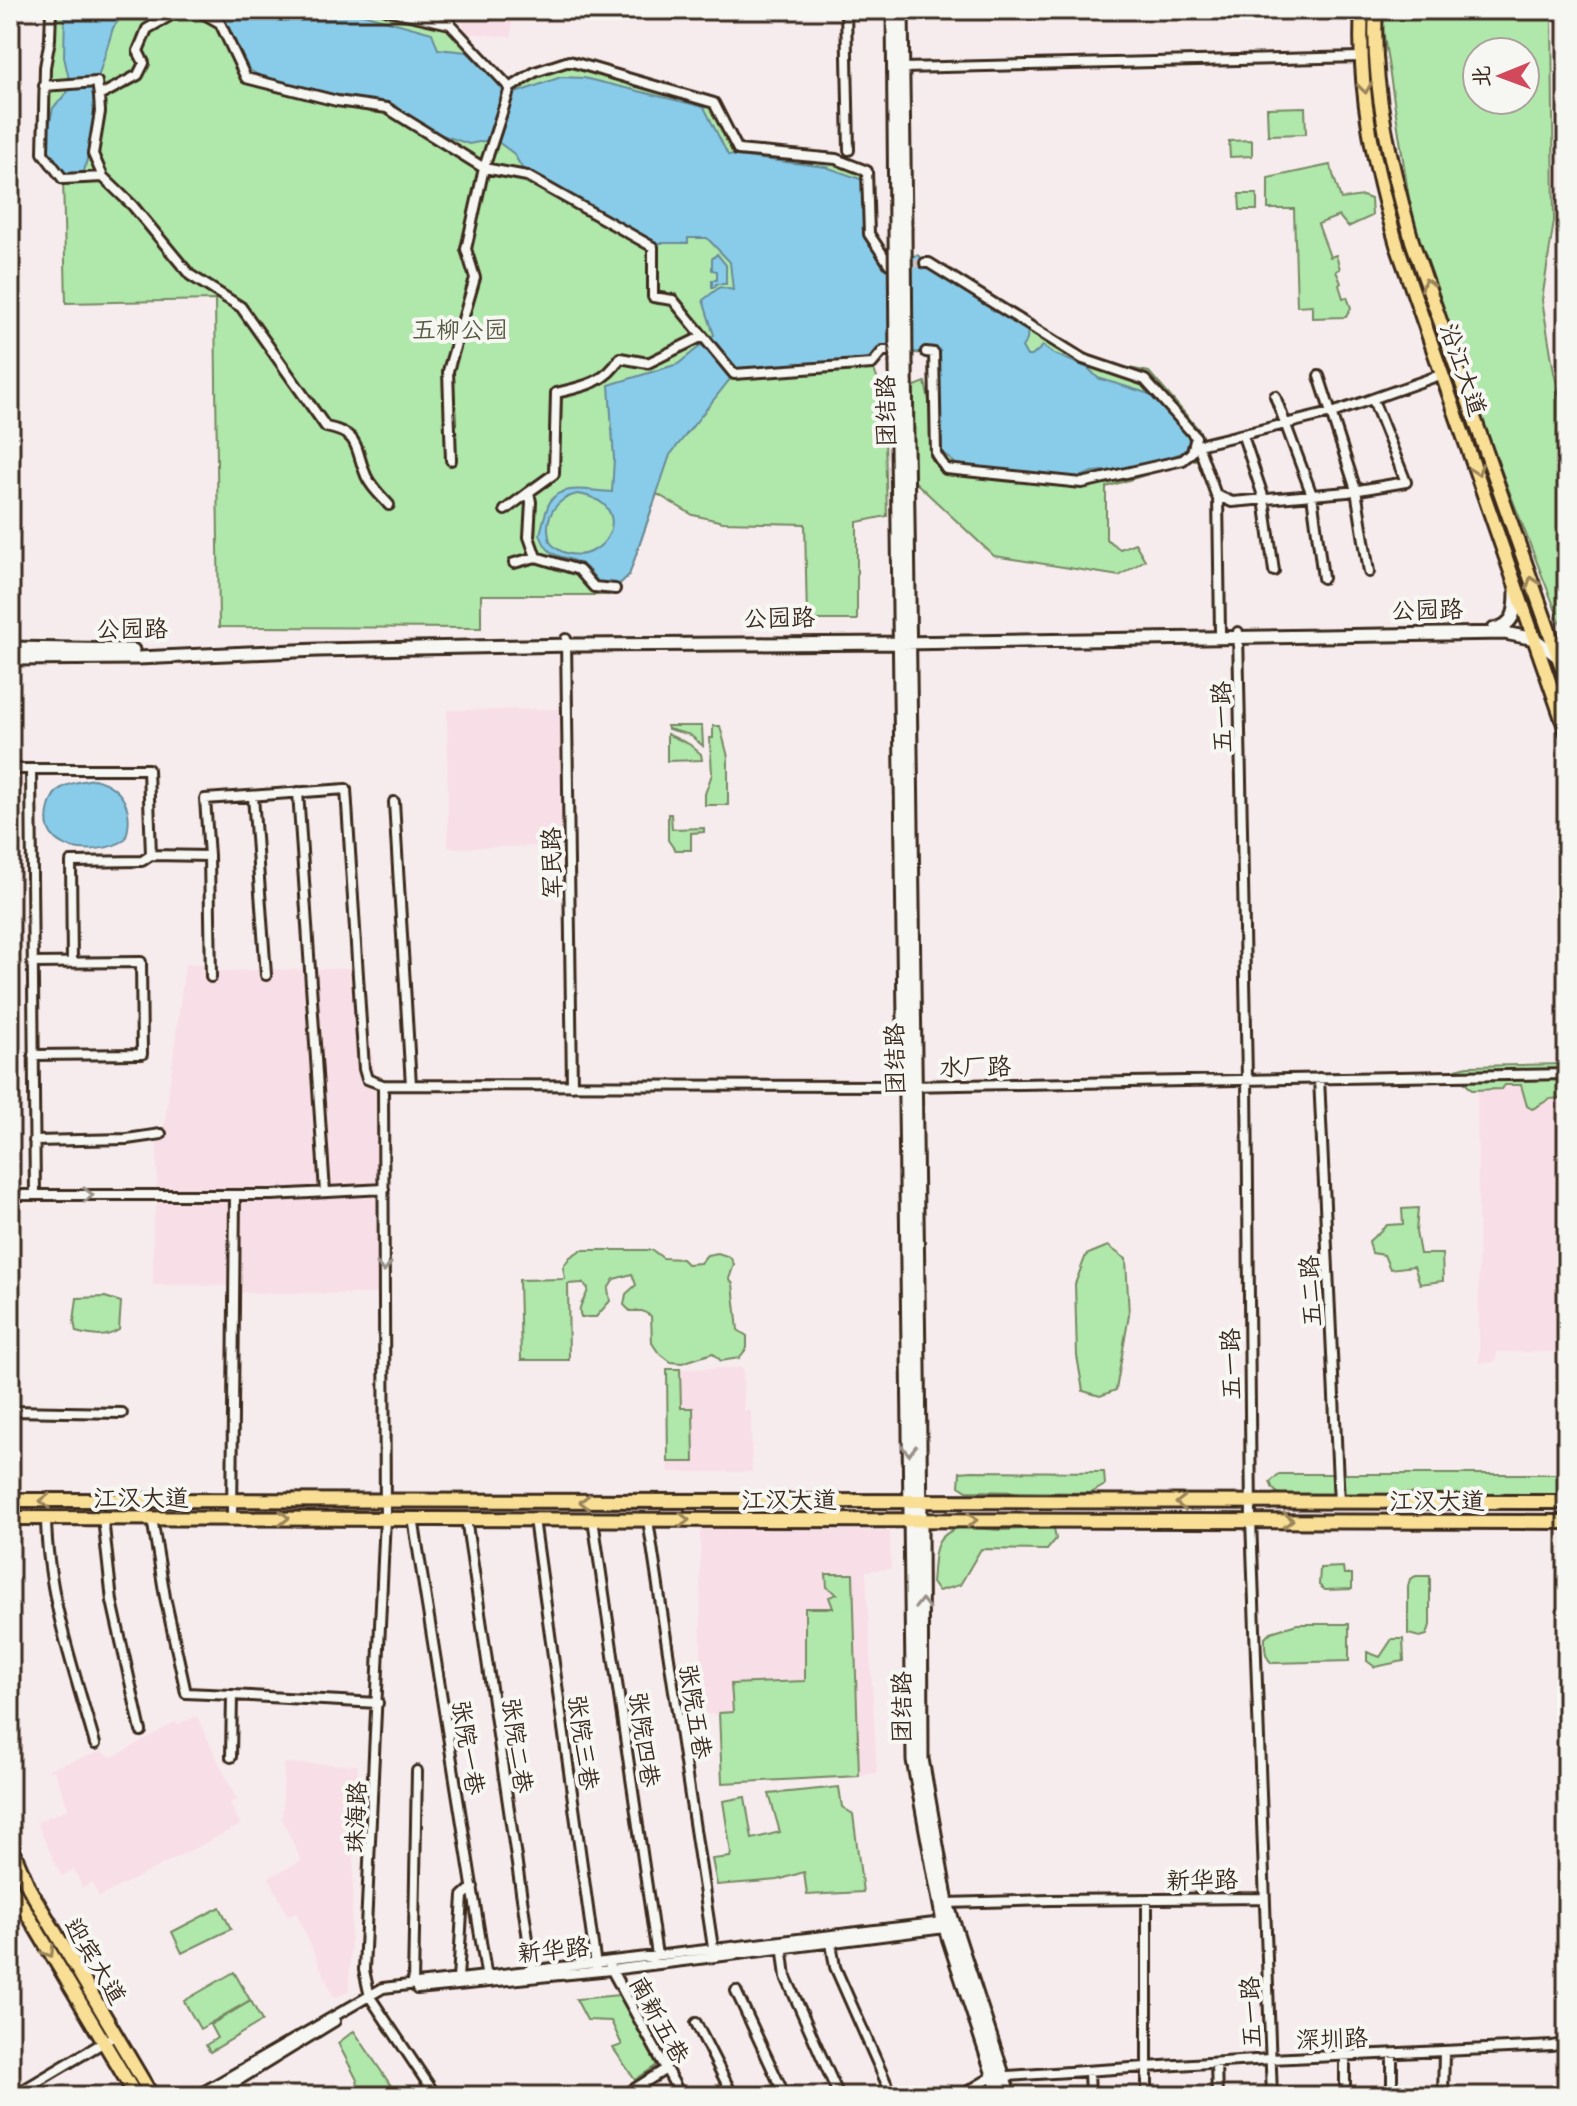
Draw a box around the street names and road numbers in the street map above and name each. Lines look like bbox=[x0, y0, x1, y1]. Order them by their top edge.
street label: 沿江大道 bbox=[1432, 318, 1498, 420]
street label: 团结路 bbox=[865, 375, 903, 447]
street label: 公园路 bbox=[1391, 589, 1463, 627]
street label: 公园路 bbox=[743, 597, 815, 635]
street label: 公园路 bbox=[96, 609, 168, 645]
street label: 五一路 bbox=[1201, 681, 1239, 753]
street label: 军民路 bbox=[531, 827, 569, 899]
street label: 团结路 bbox=[874, 1023, 912, 1095]
street label: 水厂路 bbox=[939, 1046, 1011, 1084]
street label: 五二路 bbox=[1289, 1254, 1329, 1328]
street label: 五一路 bbox=[1210, 1328, 1248, 1400]
street label: 江汉大道 bbox=[93, 1478, 189, 1514]
street label: 江汉大道 bbox=[741, 1480, 837, 1516]
street label: 江汉大道 bbox=[1389, 1481, 1485, 1517]
street label: 张院五巷 bbox=[672, 1661, 722, 1761]
street label: 团结路 bbox=[882, 1671, 918, 1743]
street label: 张院四巷 bbox=[621, 1689, 671, 1789]
street label: 张院三巷 bbox=[560, 1692, 610, 1792]
street label: 张院二巷 bbox=[494, 1695, 544, 1795]
street label: 张院一巷 bbox=[445, 1697, 495, 1797]
street label: 珠海路 bbox=[335, 1780, 373, 1854]
street label: 新华路 bbox=[1166, 1859, 1238, 1897]
street label: 迎宾大道 bbox=[57, 1910, 137, 2010]
street label: 新华路 bbox=[515, 1926, 591, 1970]
street label: 南新五巷 bbox=[622, 1968, 700, 2070]
street label: 五一路 bbox=[1230, 1975, 1268, 2049]
street label: 深圳路 bbox=[1295, 2018, 1369, 2056]

